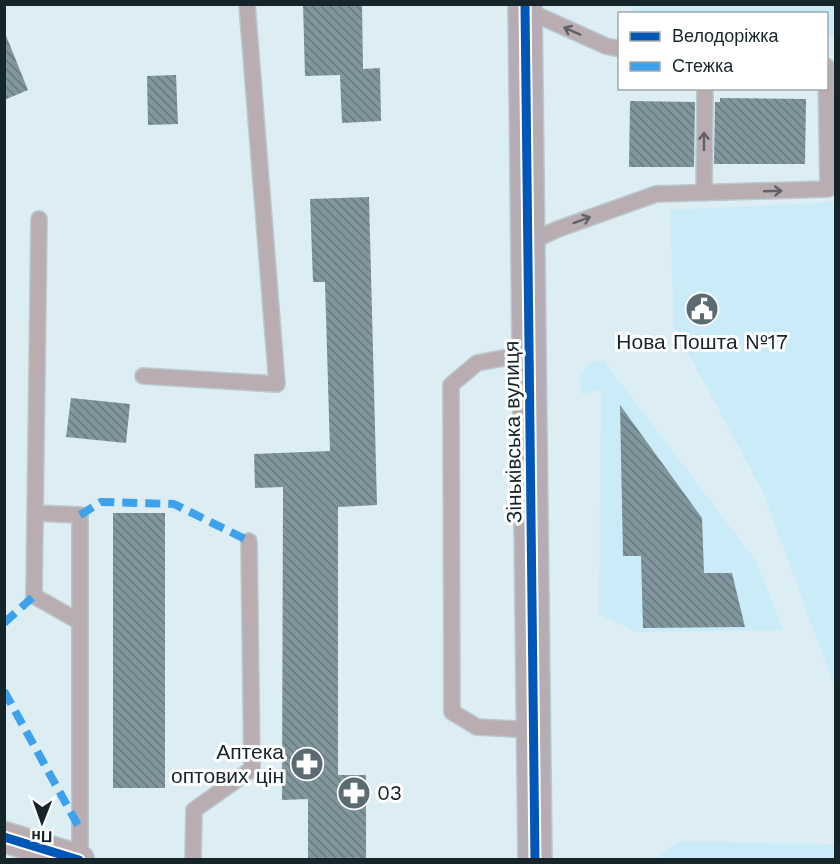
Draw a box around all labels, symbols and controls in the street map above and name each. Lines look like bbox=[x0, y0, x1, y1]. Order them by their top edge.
legend bbox=[618, 12, 828, 90]
one-way arrow bbox=[563, 24, 581, 35]
text: Велодоріжка bbox=[672, 25, 780, 46]
text: Стежка bbox=[672, 55, 734, 76]
one-way arrow bbox=[698, 131, 710, 151]
one-way arrow bbox=[762, 185, 782, 197]
one-way arrow bbox=[572, 214, 591, 225]
public building icon: Нова Пошта №17 bbox=[684, 291, 720, 327]
place label: Нова Пошта №17 bbox=[616, 329, 788, 354]
street label: Зіньківська вулиця bbox=[498, 340, 527, 524]
place label: Аптека оптових цін bbox=[171, 739, 284, 788]
pharmacy icon: Аптека оптових цін bbox=[289, 746, 325, 782]
pharmacy icon: 03 bbox=[336, 775, 372, 811]
place label: 03 bbox=[377, 780, 402, 805]
north arrow bbox=[12, 792, 72, 852]
text: Пн bbox=[31, 827, 52, 846]

